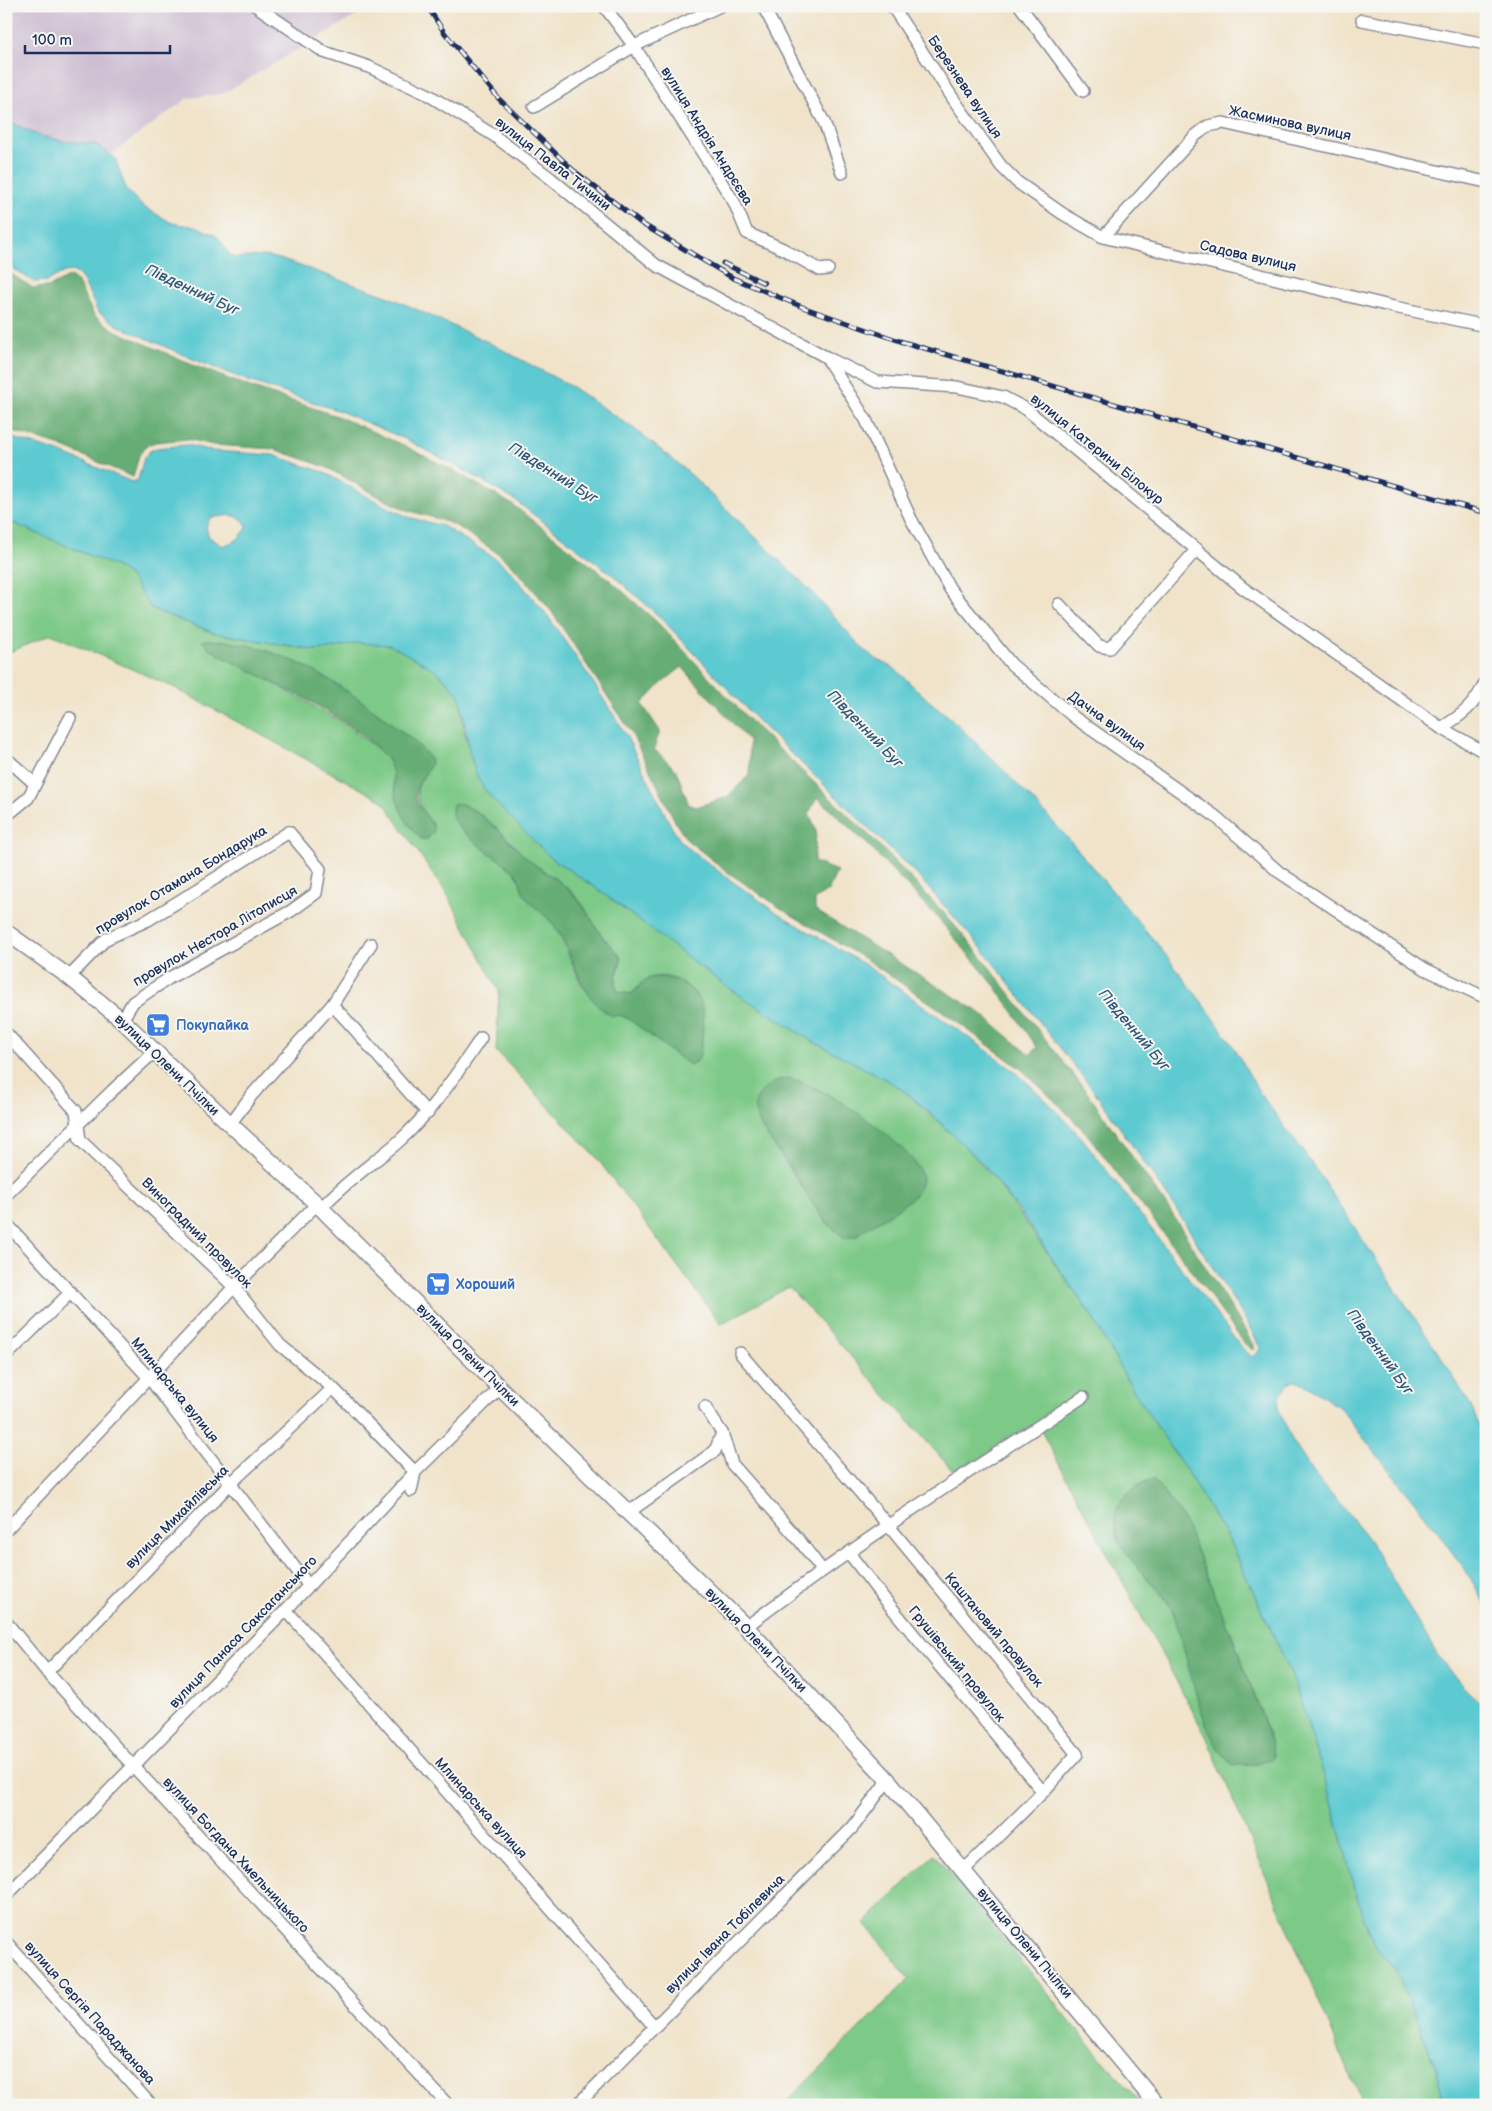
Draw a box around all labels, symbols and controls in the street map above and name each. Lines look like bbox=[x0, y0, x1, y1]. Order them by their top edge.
scale bar bbox=[25, 22, 170, 54]
text: 100 m bbox=[32, 31, 72, 50]
street label: Березнева вулиця bbox=[924, 32, 1006, 142]
street label: вулиця Андрія Андрєєва bbox=[657, 64, 757, 209]
street label: Жасминова вулиця bbox=[1227, 102, 1353, 144]
street label: вулиця Павла Тичини bbox=[492, 114, 614, 214]
street label: Садова вулиця bbox=[1198, 237, 1298, 275]
water label: Південний Буг bbox=[142, 260, 243, 321]
street label: вулиця Катерини Білокур bbox=[1027, 390, 1167, 508]
water label: Південний Буг bbox=[505, 438, 602, 509]
water label: Південний Буг bbox=[823, 686, 908, 773]
street label: Дачна вулиця bbox=[1065, 687, 1149, 755]
street label: провулок Отамана Бондарука bbox=[92, 822, 271, 938]
street label: провулок Нестора Літописця bbox=[130, 882, 300, 990]
water label: Південний Буг bbox=[1094, 985, 1175, 1076]
street label: вулиця Олени Пчілки bbox=[111, 1011, 223, 1119]
supermarket icon: Покупайка bbox=[145, 1012, 171, 1038]
place label: Покупайка bbox=[176, 1017, 250, 1034]
street label: Виноградний провулок bbox=[138, 1174, 256, 1292]
supermarket icon: Хороший bbox=[425, 1271, 451, 1297]
place label: Хороший bbox=[455, 1276, 515, 1293]
street label: вулиця Олени Пчілки bbox=[413, 1300, 523, 1410]
water label: Південний Буг bbox=[1343, 1305, 1418, 1400]
street label: Млинарська вулиця bbox=[127, 1334, 223, 1446]
street label: вулиця Михайлівська bbox=[122, 1461, 233, 1572]
street label: вулиця Панаса Саксаганського bbox=[166, 1552, 320, 1712]
street label: Каштановий провулок bbox=[941, 1569, 1047, 1691]
street label: вулиця Олени Пчілки bbox=[702, 1584, 810, 1696]
street label: Грушівський провулок bbox=[905, 1603, 1009, 1726]
street label: Млинарська вулиця bbox=[431, 1754, 531, 1862]
street label: вулиця Богдана Хмельницького bbox=[159, 1774, 313, 1936]
street label: вулиця Івана Тобілевича bbox=[662, 1870, 789, 1997]
street label: вулиця Олени Пчілки bbox=[974, 1884, 1076, 2002]
street label: вулиця Сергія Параджанова bbox=[21, 1938, 159, 2089]

